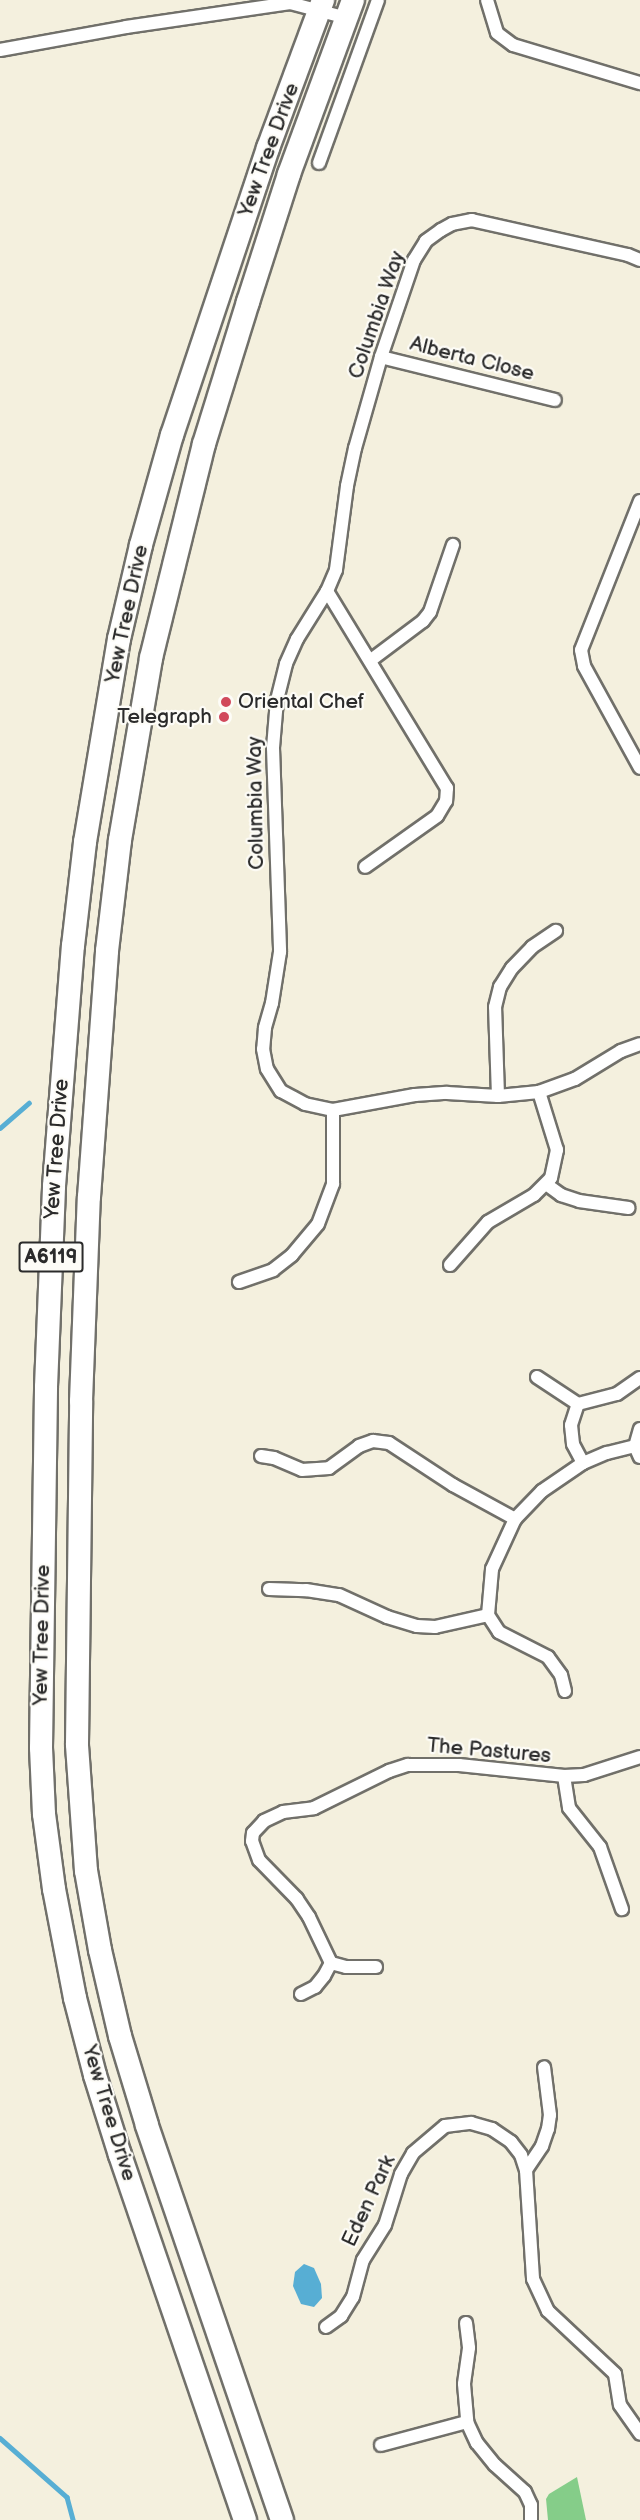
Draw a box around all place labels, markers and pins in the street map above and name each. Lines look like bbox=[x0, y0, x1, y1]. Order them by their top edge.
place label: Oriental Chef bbox=[238, 689, 364, 715]
marker: Oriental Chef bbox=[219, 695, 233, 709]
place label: Telegraph bbox=[117, 704, 212, 730]
marker: Telegraph bbox=[217, 710, 231, 724]

